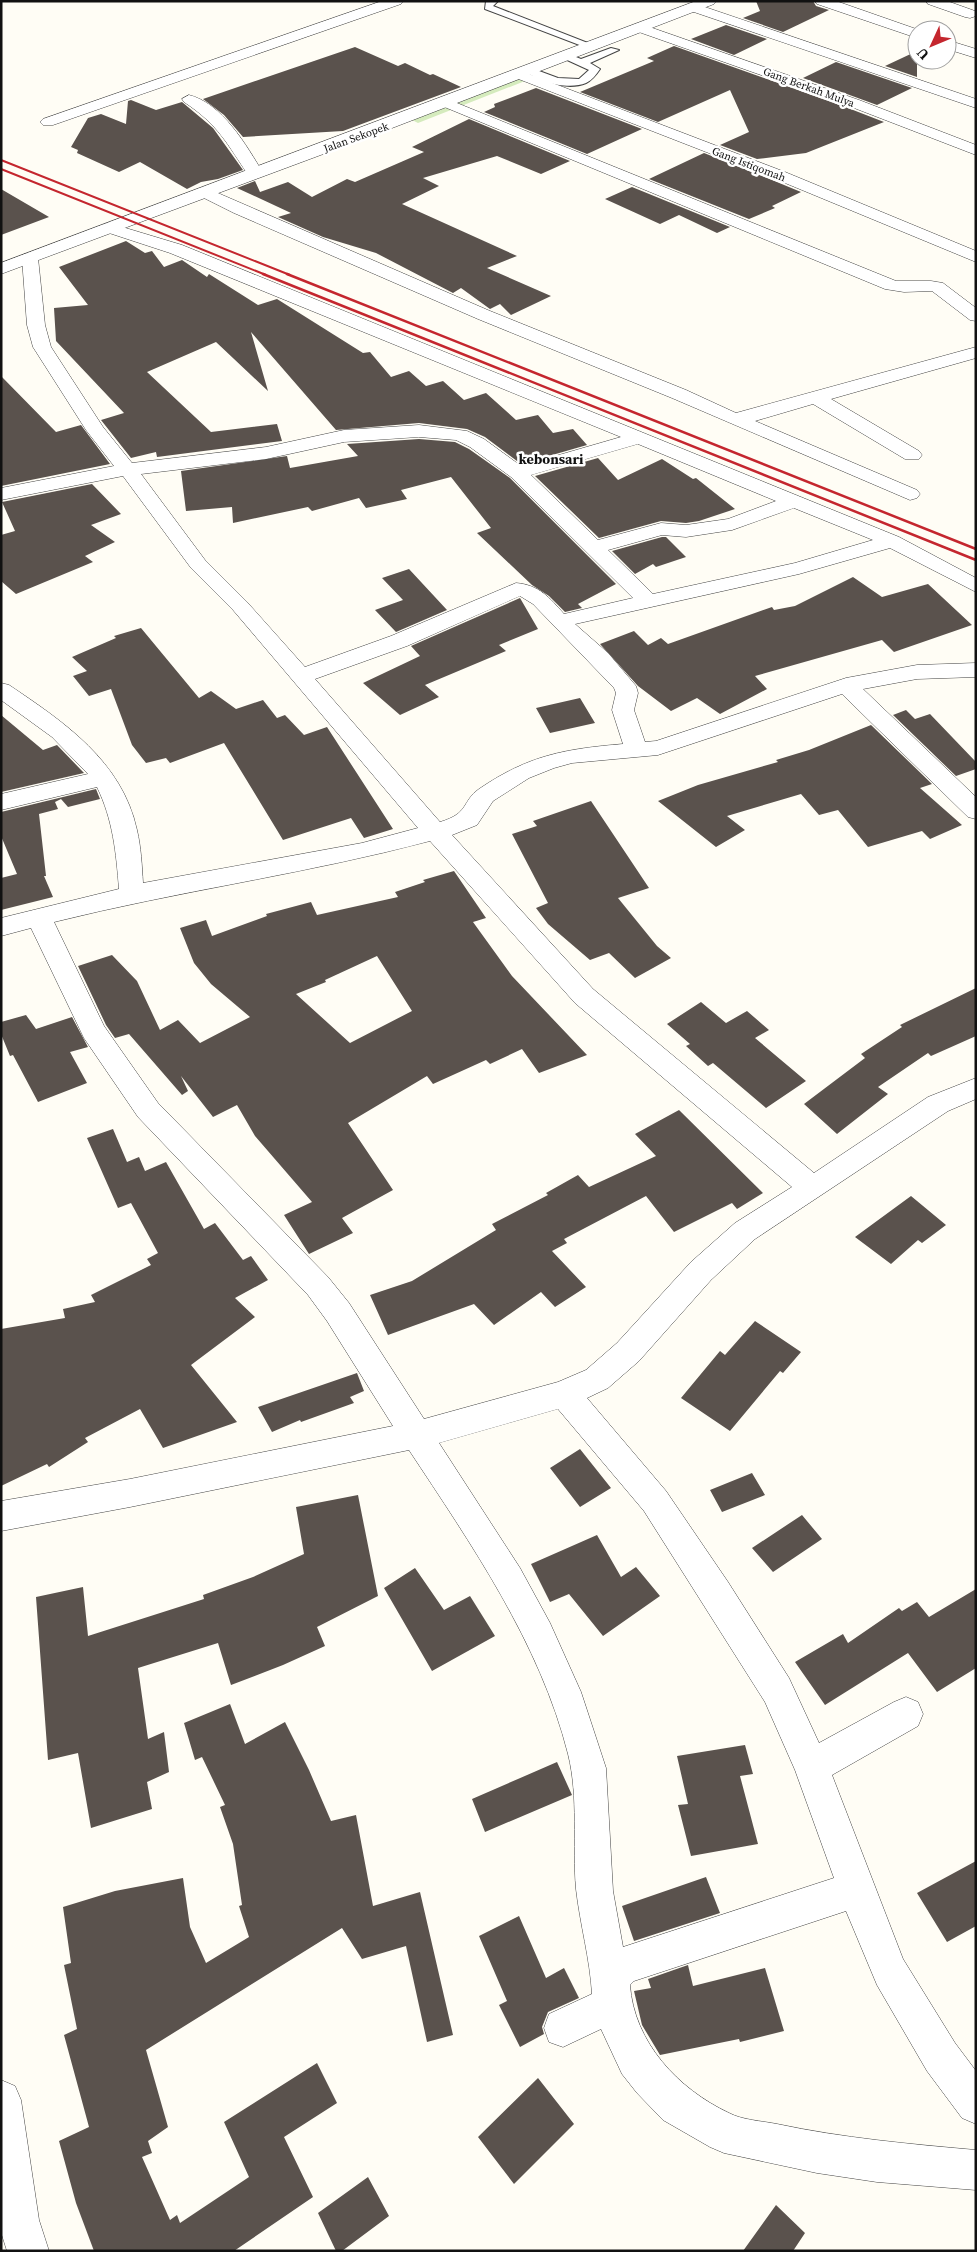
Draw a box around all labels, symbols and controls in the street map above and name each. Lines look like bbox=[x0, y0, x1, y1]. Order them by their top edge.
north arrow bbox=[907, 20, 957, 70]
text: U bbox=[912, 43, 933, 65]
street label: Gang Berkah Mulya bbox=[761, 64, 857, 111]
street label: Jalan Sekopek bbox=[321, 118, 392, 157]
street label: Gang Istiqomah bbox=[710, 144, 788, 186]
district label: kebonsari bbox=[519, 449, 584, 469]

